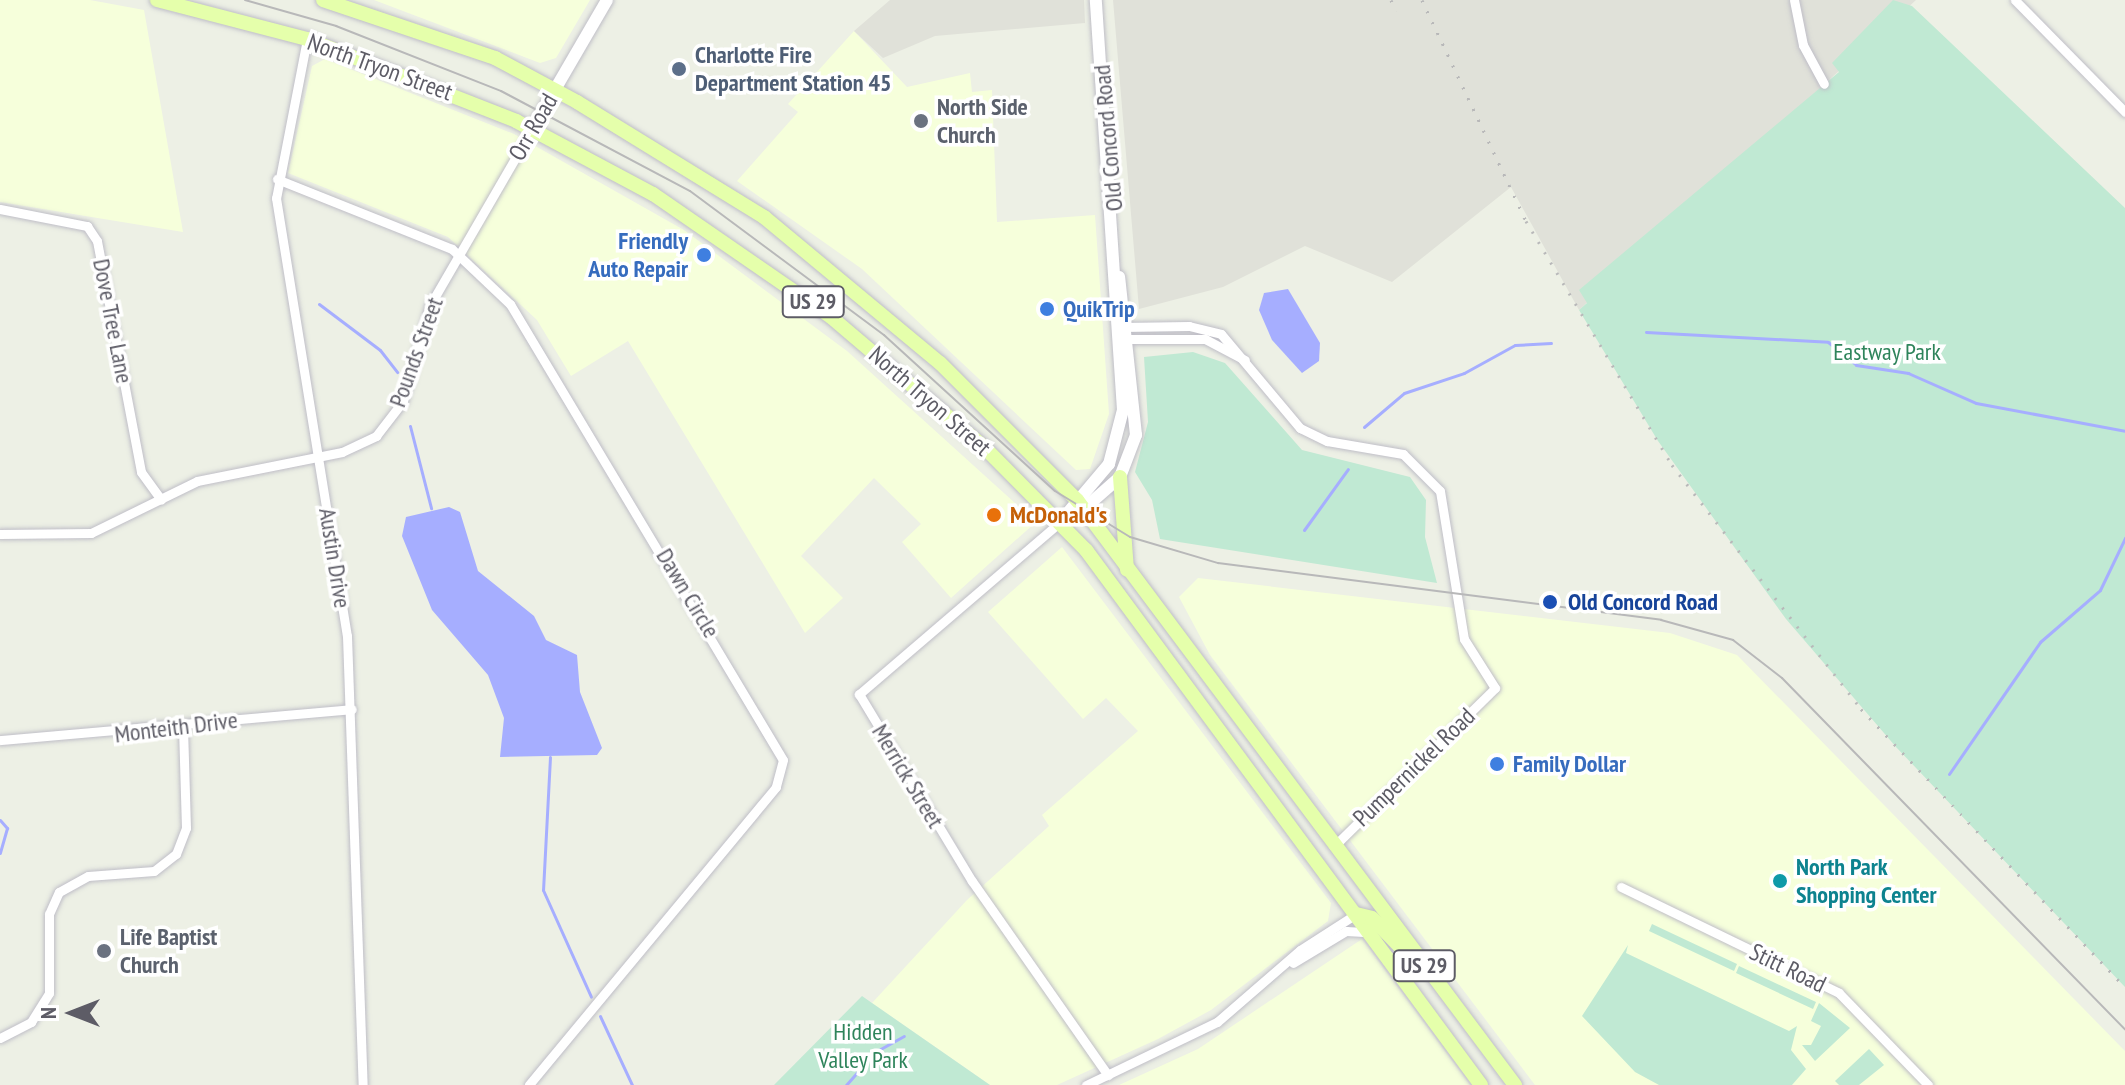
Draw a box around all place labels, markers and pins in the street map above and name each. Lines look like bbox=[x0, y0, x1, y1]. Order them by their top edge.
place label: Charlotte Fire Department Station 45 bbox=[695, 41, 891, 97]
marker: Charlotte Fire Department Station 45 bbox=[670, 60, 688, 78]
place label: North Side Church bbox=[937, 93, 1028, 149]
marker: North Side Church bbox=[912, 112, 930, 130]
place label: Friendly Auto Repair bbox=[588, 227, 688, 283]
marker: Friendly Auto Repair bbox=[695, 246, 713, 264]
place label: QuikTrip bbox=[1063, 295, 1135, 323]
marker: QuikTrip bbox=[1038, 300, 1056, 318]
place label: McDonald's bbox=[1010, 501, 1107, 529]
marker: McDonald's bbox=[985, 506, 1003, 524]
place label: Old Concord Road bbox=[1568, 588, 1718, 616]
marker: Old Concord Road bbox=[1539, 591, 1561, 613]
place label: Family Dollar bbox=[1513, 750, 1627, 778]
marker: Family Dollar bbox=[1488, 755, 1506, 773]
place label: North Park Shopping Center bbox=[1796, 853, 1937, 909]
marker: North Park Shopping Center bbox=[1771, 872, 1789, 890]
place label: Life Baptist Church bbox=[120, 923, 217, 979]
marker: Life Baptist Church bbox=[95, 942, 113, 960]

